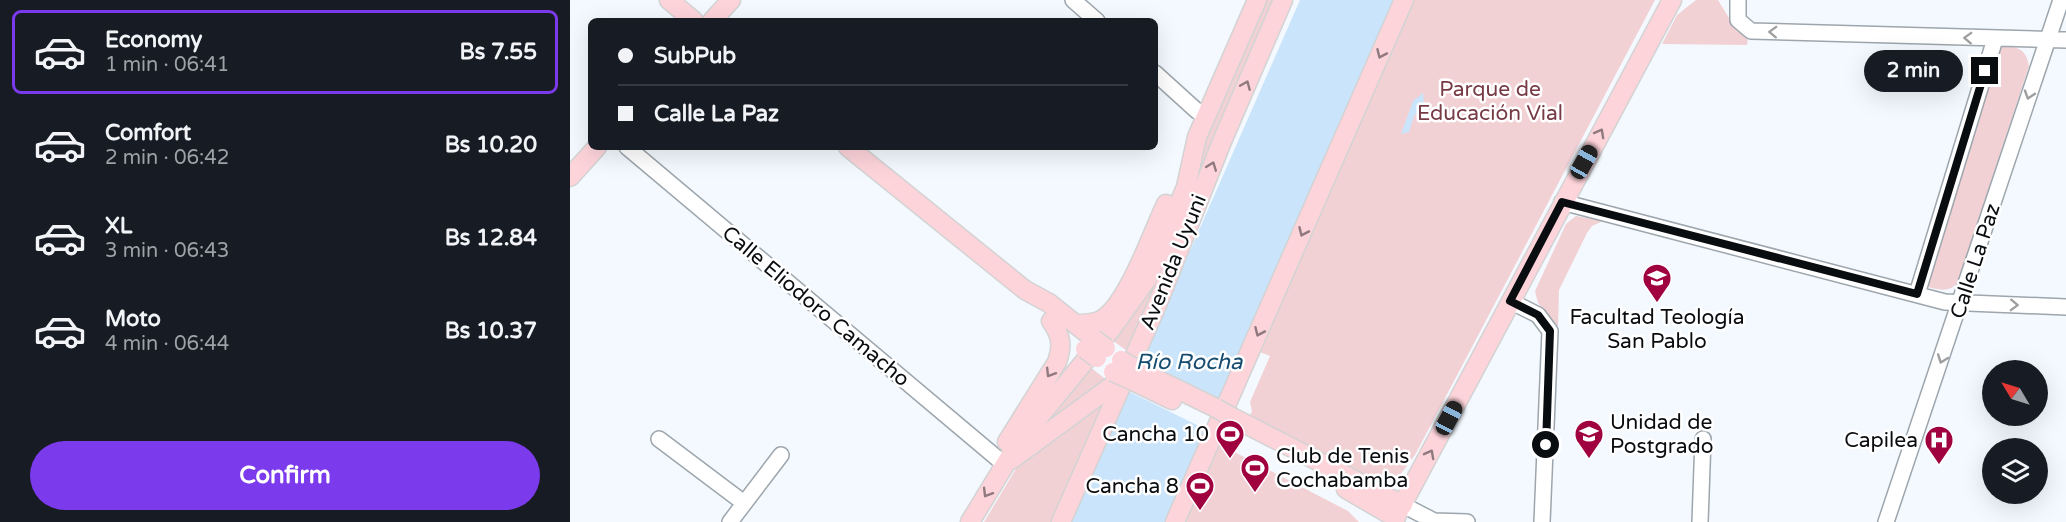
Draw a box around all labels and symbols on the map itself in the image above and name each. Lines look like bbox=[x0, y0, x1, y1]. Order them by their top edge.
one-way arrow bbox=[1769, 25, 1778, 38]
one-way arrow bbox=[1963, 32, 1972, 45]
one-way arrow bbox=[1376, 47, 1388, 58]
callout: 2 min bbox=[1865, 50, 1964, 92]
route end bbox=[1971, 57, 1998, 84]
park label: Parque de Educación Vial bbox=[1417, 77, 1563, 126]
one-way arrow bbox=[1239, 80, 1251, 91]
one-way arrow bbox=[2024, 89, 2036, 100]
one-way arrow bbox=[1593, 129, 1604, 139]
car bbox=[1567, 142, 1601, 182]
one-way arrow bbox=[1205, 161, 1218, 171]
street label: Avenida Uyuni bbox=[1135, 191, 1212, 334]
street label: Calle La Paz bbox=[1945, 201, 2006, 322]
street label: Calle Eliodoro Camacho bbox=[717, 221, 915, 392]
one-way arrow bbox=[1298, 226, 1310, 237]
school or university icon: Facultad Teología San Pablo bbox=[1641, 262, 1673, 304]
one-way arrow bbox=[2009, 299, 2018, 312]
place label: Facultad Teología San Pablo bbox=[1569, 305, 1745, 354]
one-way arrow bbox=[1254, 326, 1266, 337]
water label: Río Rocha bbox=[1136, 349, 1243, 375]
one-way arrow bbox=[1936, 353, 1949, 364]
north arrow bbox=[1982, 360, 2048, 426]
one-way arrow bbox=[1046, 367, 1057, 378]
car bbox=[1433, 398, 1465, 438]
place label: Unidad de Postgrado bbox=[1610, 410, 1714, 459]
sports icon: Cancha 10 bbox=[1214, 418, 1246, 460]
school or university icon: Unidad de Postgrado bbox=[1573, 418, 1605, 460]
place label: Cancha 10 bbox=[1102, 422, 1209, 447]
hospital icon: Capilea bbox=[1923, 424, 1955, 466]
place label: Capilea bbox=[1844, 428, 1918, 453]
route start bbox=[1532, 431, 1559, 458]
place label: Club de Tenis Cochabamba bbox=[1276, 444, 1409, 493]
one-way arrow bbox=[1423, 449, 1434, 460]
sports icon: Club de Tenis Cochabamba bbox=[1239, 452, 1271, 494]
sports icon: Cancha 8 bbox=[1184, 470, 1216, 512]
place label: Cancha 8 bbox=[1085, 474, 1179, 499]
one-way arrow bbox=[983, 487, 994, 497]

